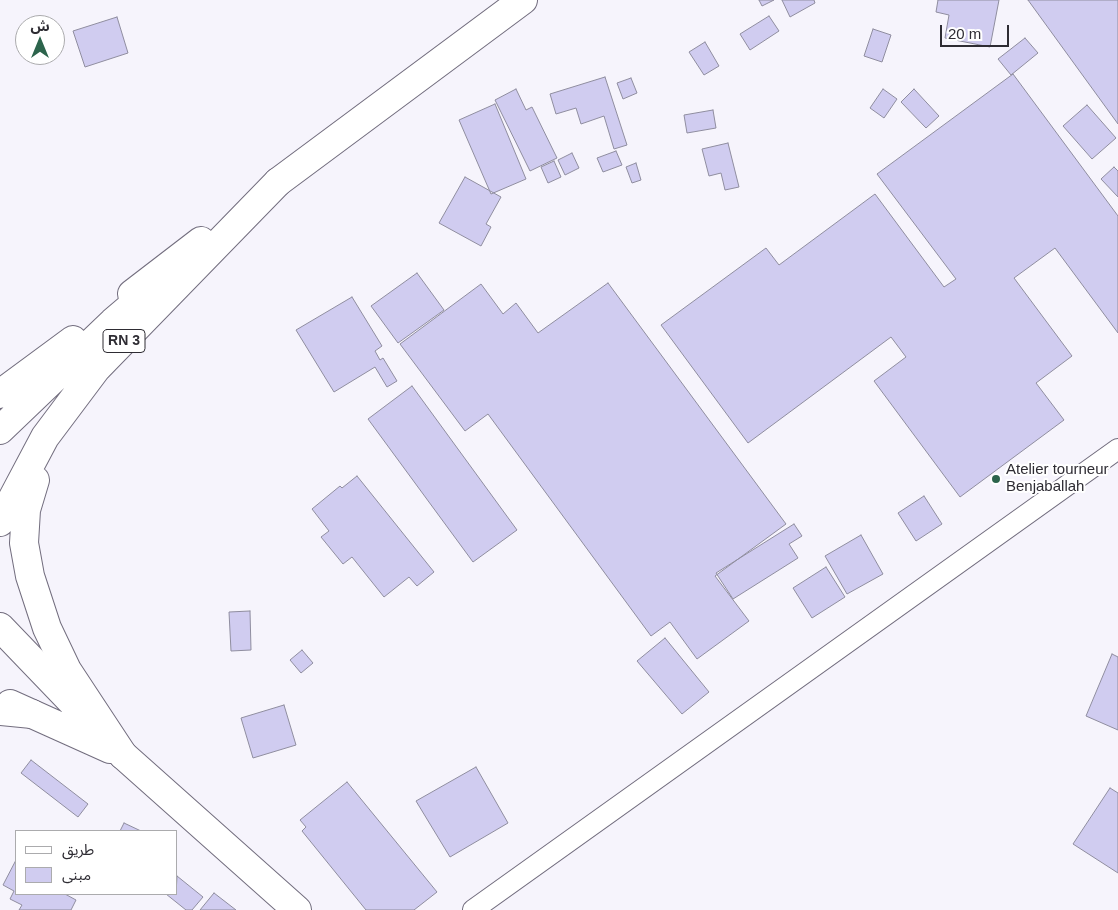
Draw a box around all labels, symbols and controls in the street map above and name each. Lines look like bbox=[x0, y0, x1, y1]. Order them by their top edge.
north arrow bbox=[15, 15, 65, 65]
scale bar bbox=[943, 15, 1012, 47]
text: ش bbox=[30, 18, 50, 34]
text: 20 m bbox=[948, 25, 981, 42]
road number: RN 3 bbox=[103, 330, 145, 352]
place label: Atelier tourneur Benjaballah bbox=[1006, 461, 1109, 496]
marker: Atelier tourneur Benjaballah bbox=[990, 473, 1002, 485]
legend bbox=[15, 830, 178, 895]
text: طريق bbox=[62, 841, 94, 858]
text: مبنى bbox=[62, 866, 91, 883]

